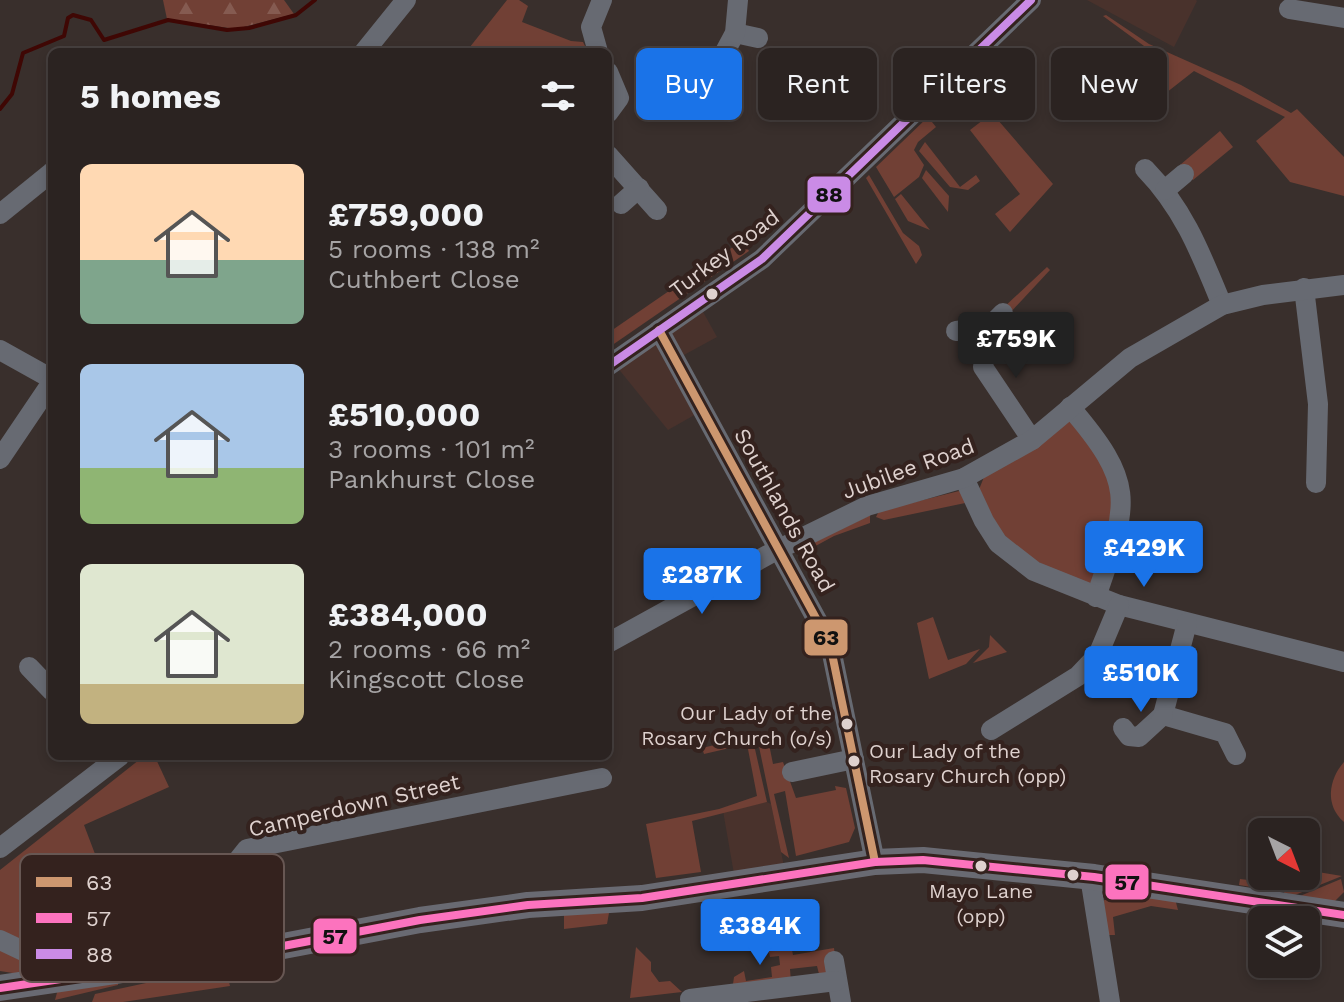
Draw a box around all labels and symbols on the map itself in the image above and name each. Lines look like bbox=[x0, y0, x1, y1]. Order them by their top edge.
line badge: 88 bbox=[806, 175, 852, 214]
text: 88 bbox=[815, 182, 843, 207]
street label: Turkey Road bbox=[665, 204, 784, 303]
unlabelled marker bbox=[704, 286, 720, 302]
pin: £759K bbox=[960, 312, 1072, 380]
street label: Southlands Road bbox=[729, 424, 840, 596]
street label: Jubilee Road bbox=[839, 433, 978, 504]
pin: £429K bbox=[1088, 521, 1200, 589]
pin: £287K bbox=[646, 548, 758, 616]
line badge: 63 bbox=[803, 618, 849, 657]
text: 63 bbox=[813, 625, 839, 650]
pin: £510K bbox=[1085, 646, 1197, 714]
place label: Our Lady of the Rosary Church (o/s) bbox=[641, 701, 832, 750]
marker: Our Lady of the Rosary Church (o/s) bbox=[839, 716, 855, 732]
place label: Our Lady of the Rosary Church (opp) bbox=[869, 739, 1066, 788]
marker: Our Lady of the Rosary Church (opp) bbox=[846, 753, 862, 769]
street label: Camperdown Street bbox=[246, 769, 462, 842]
north arrow bbox=[1248, 818, 1320, 890]
legend bbox=[20, 854, 284, 982]
marker: Mayo Lane (opp) bbox=[973, 858, 989, 874]
line badge: 57 bbox=[1104, 863, 1150, 901]
unlabelled marker bbox=[1065, 867, 1081, 883]
text: 63 bbox=[86, 870, 112, 895]
text: 57 bbox=[1114, 870, 1140, 895]
place label: Mayo Lane (opp) bbox=[929, 879, 1033, 928]
pin: £384K bbox=[704, 899, 816, 967]
text: 57 bbox=[86, 906, 111, 931]
line badge: 57 bbox=[312, 917, 358, 955]
text: 57 bbox=[322, 924, 348, 949]
text: 88 bbox=[86, 942, 113, 967]

